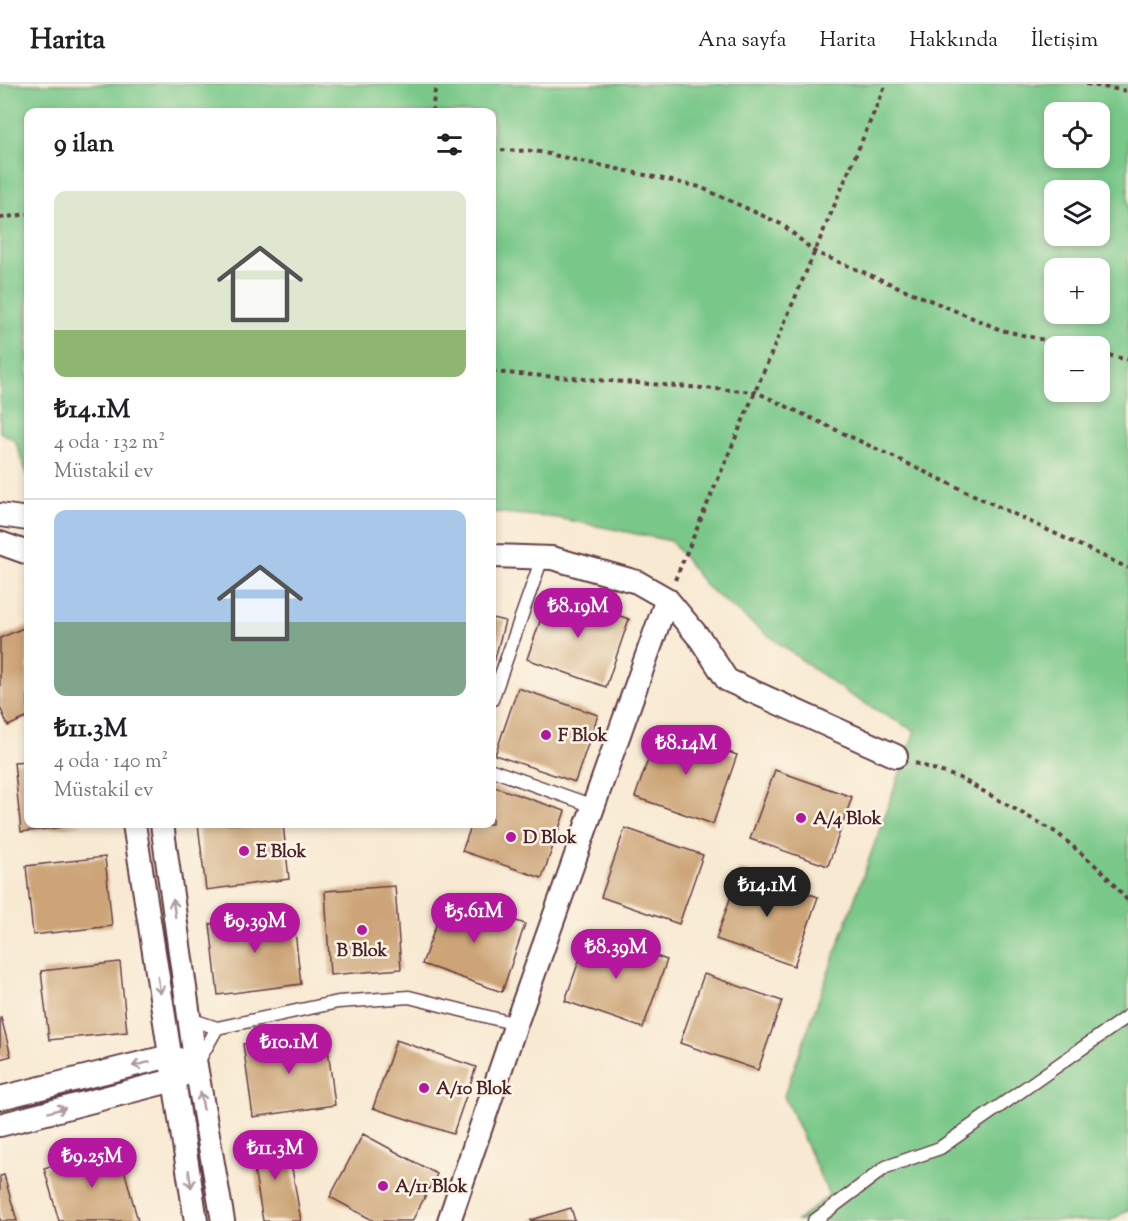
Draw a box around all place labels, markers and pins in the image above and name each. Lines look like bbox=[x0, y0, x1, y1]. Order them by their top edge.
pin: ₺8.19M bbox=[529, 588, 627, 639]
place label: F Blok bbox=[558, 724, 608, 750]
pin: ₺8.14M bbox=[637, 725, 735, 776]
marker: F Blok bbox=[539, 728, 553, 742]
place label: A/4 Blok bbox=[813, 807, 882, 833]
marker: A/4 Blok bbox=[794, 811, 808, 825]
place label: D Blok bbox=[523, 826, 577, 852]
marker: D Blok bbox=[504, 830, 518, 844]
place label: E Blok bbox=[256, 840, 307, 866]
marker: E Blok bbox=[237, 844, 251, 858]
pin: ₺14.1M bbox=[718, 867, 816, 918]
pin: ₺5.61M bbox=[425, 893, 523, 944]
pin: ₺9.39M bbox=[206, 903, 304, 954]
marker: B Blok bbox=[355, 923, 369, 937]
pin: ₺8.39M bbox=[567, 929, 665, 980]
place label: B Blok bbox=[337, 939, 388, 965]
pin: ₺10.1M bbox=[240, 1024, 338, 1075]
place label: A/10 Blok bbox=[436, 1077, 512, 1103]
marker: A/10 Blok bbox=[417, 1081, 431, 1095]
pin: ₺11.3M bbox=[226, 1130, 324, 1181]
pin: ₺9.25M bbox=[43, 1138, 141, 1189]
place label: A/11 Blok bbox=[395, 1175, 468, 1201]
marker: A/11 Blok bbox=[376, 1179, 390, 1193]

